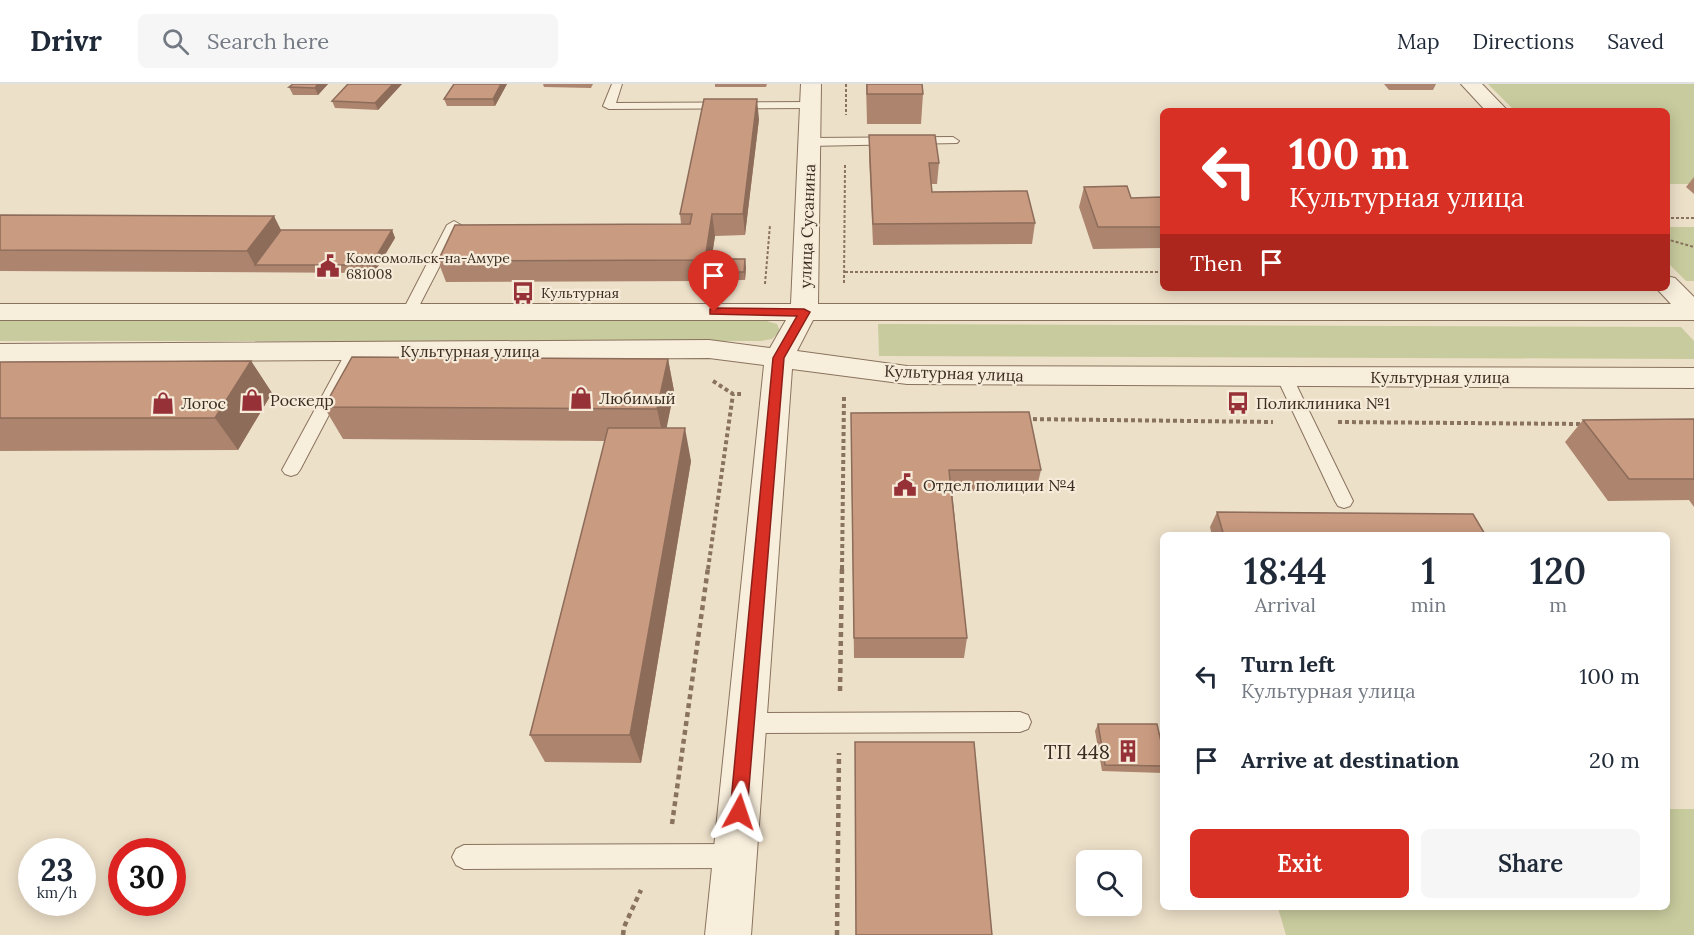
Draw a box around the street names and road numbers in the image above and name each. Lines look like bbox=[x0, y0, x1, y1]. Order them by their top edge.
street label: улица Сусанина bbox=[795, 163, 819, 289]
street label: Культурная улица bbox=[400, 341, 540, 361]
street label: Культурная улица bbox=[884, 361, 1024, 385]
street label: Культурная улица bbox=[1370, 367, 1510, 387]

